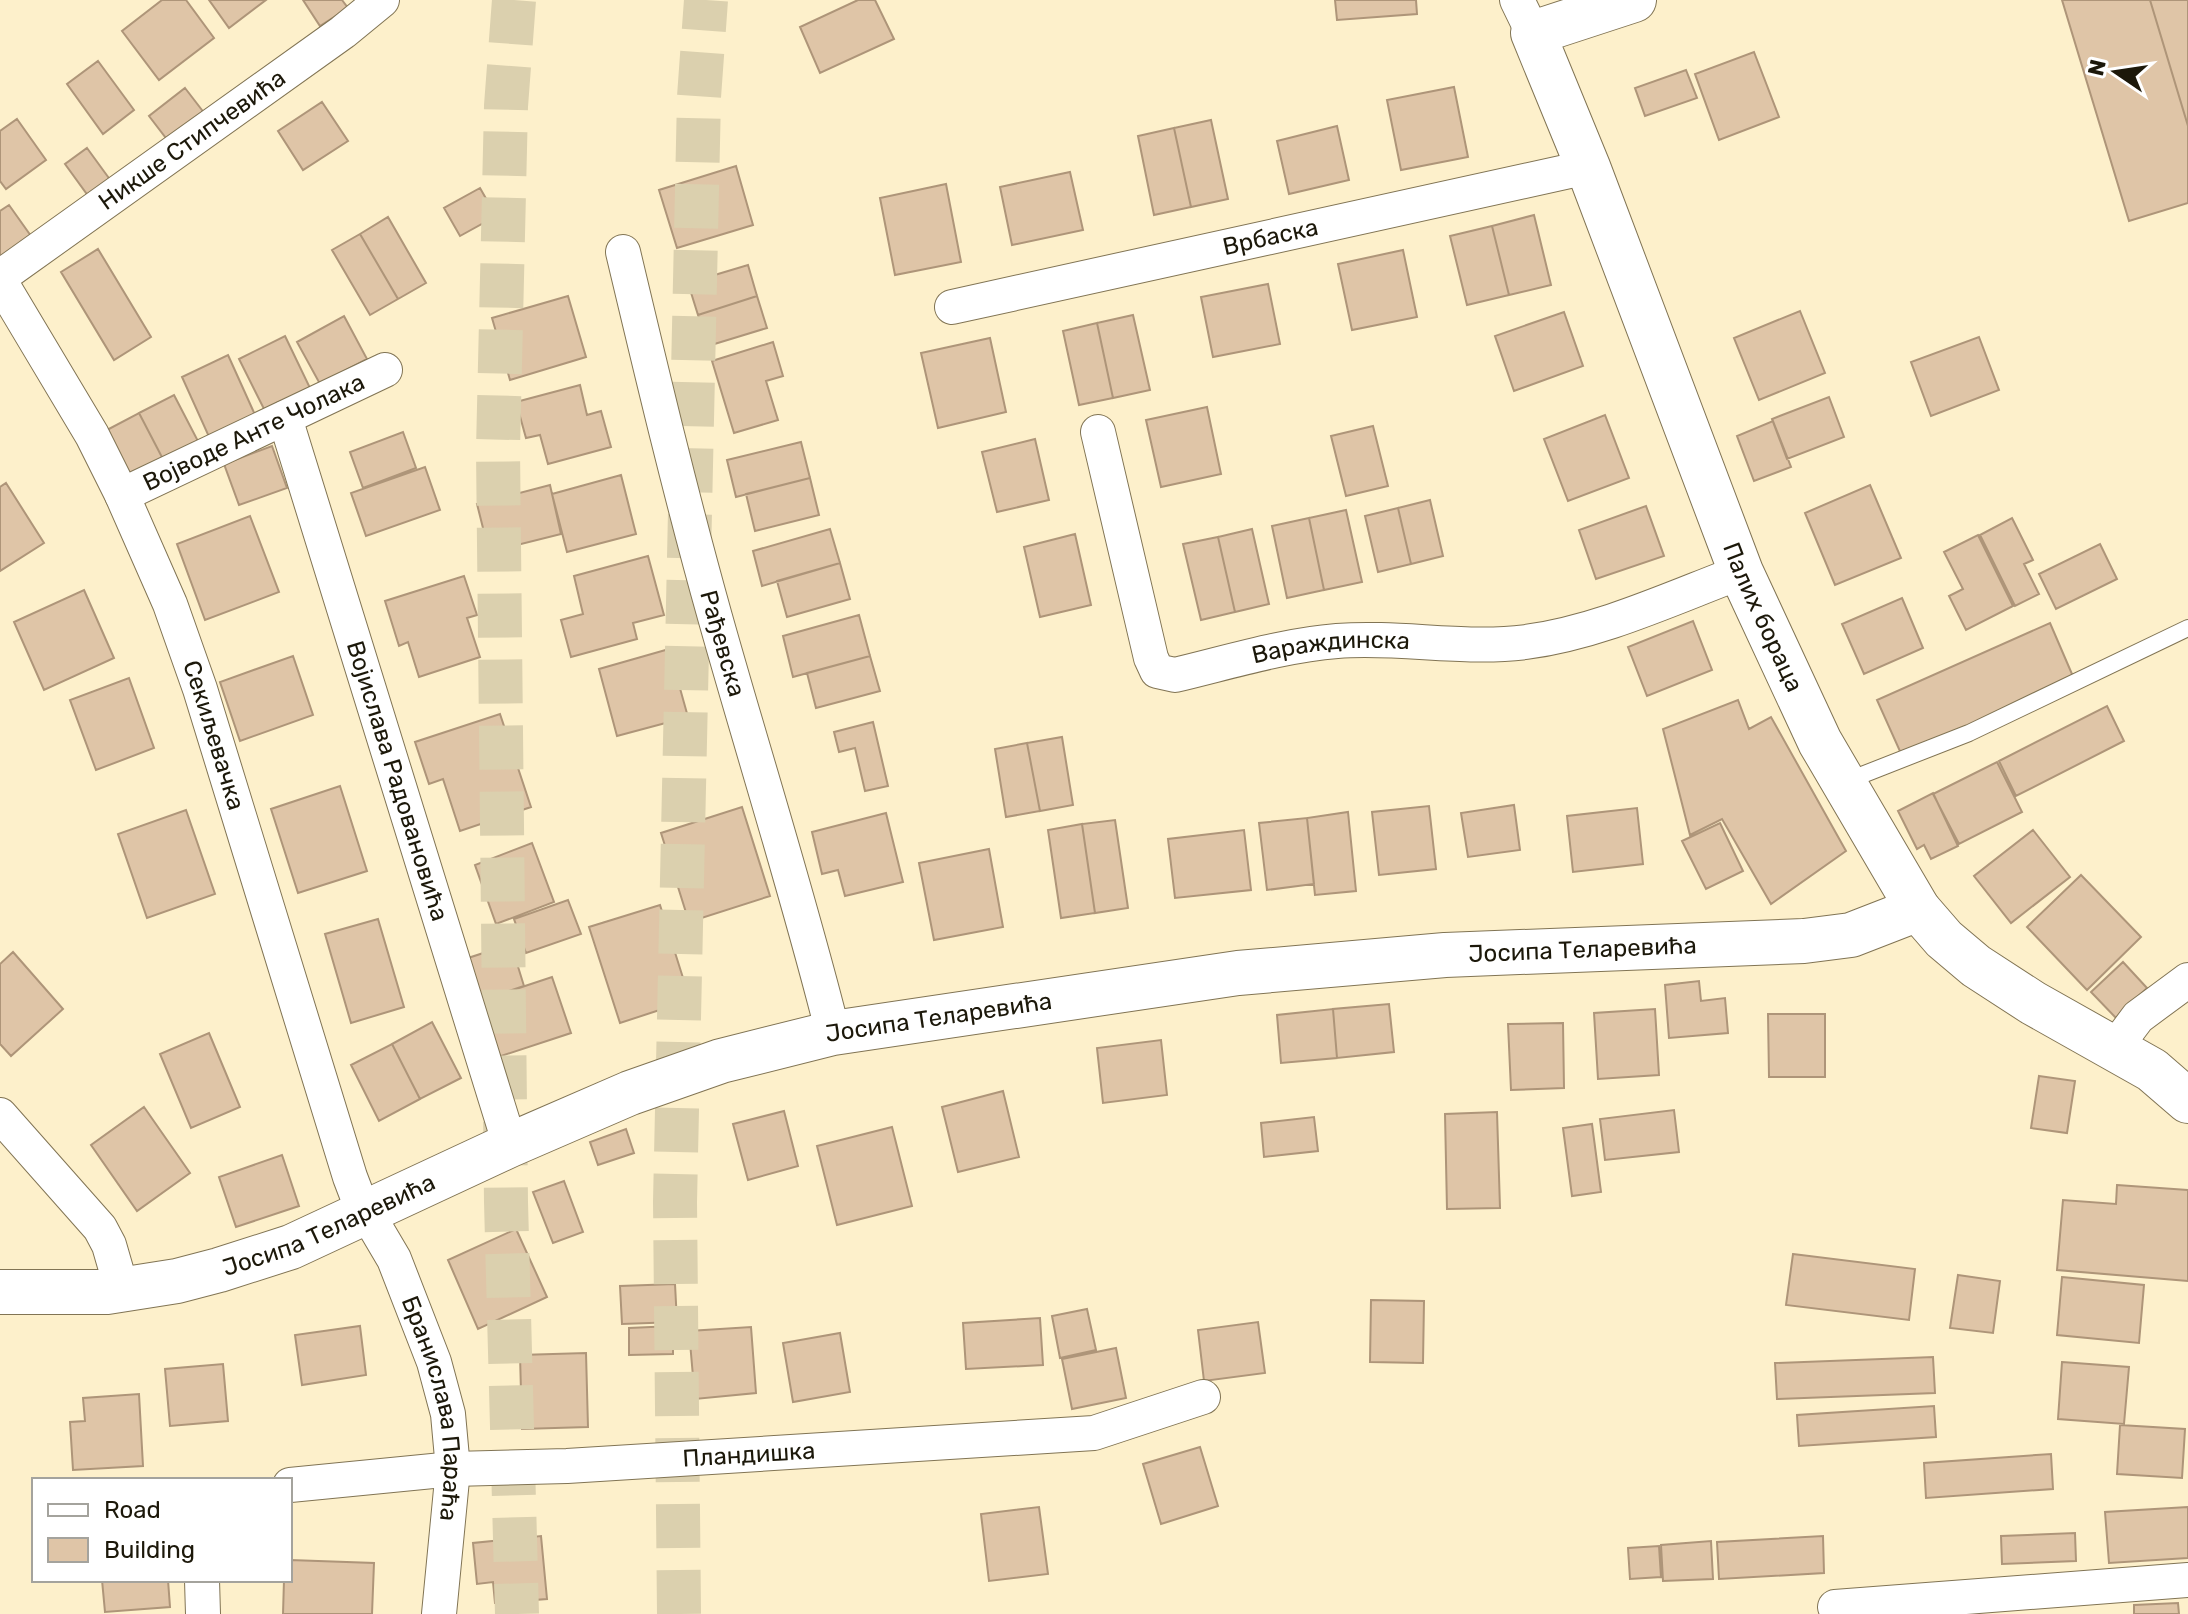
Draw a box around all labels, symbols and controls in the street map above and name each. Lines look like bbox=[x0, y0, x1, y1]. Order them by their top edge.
north arrow bbox=[2076, 32, 2156, 112]
text: N bbox=[2082, 57, 2112, 78]
street label: Никше Стипчевића bbox=[93, 64, 291, 216]
street label: Врбаска bbox=[1220, 213, 1321, 261]
street label: Војводе Анте Чолака bbox=[139, 368, 369, 497]
street label: Палих бораца bbox=[1717, 538, 1809, 696]
street label: Рађевска bbox=[694, 587, 751, 700]
street label: Вараждинска bbox=[1249, 626, 1411, 669]
street label: Војислава Радовановића bbox=[341, 638, 454, 924]
street label: Секиљевачка bbox=[177, 657, 250, 813]
street label: Јосипа Теларевића bbox=[1468, 931, 1697, 968]
street label: Јосипа Теларевића bbox=[824, 987, 1054, 1048]
street label: Јосипа Теларевића bbox=[219, 1168, 440, 1282]
street label: Бранислава Параћа bbox=[396, 1292, 467, 1523]
street label: Пландишка bbox=[682, 1436, 816, 1473]
legend bbox=[32, 1478, 292, 1582]
text: Road bbox=[104, 1496, 161, 1524]
text: Building bbox=[104, 1536, 195, 1564]

